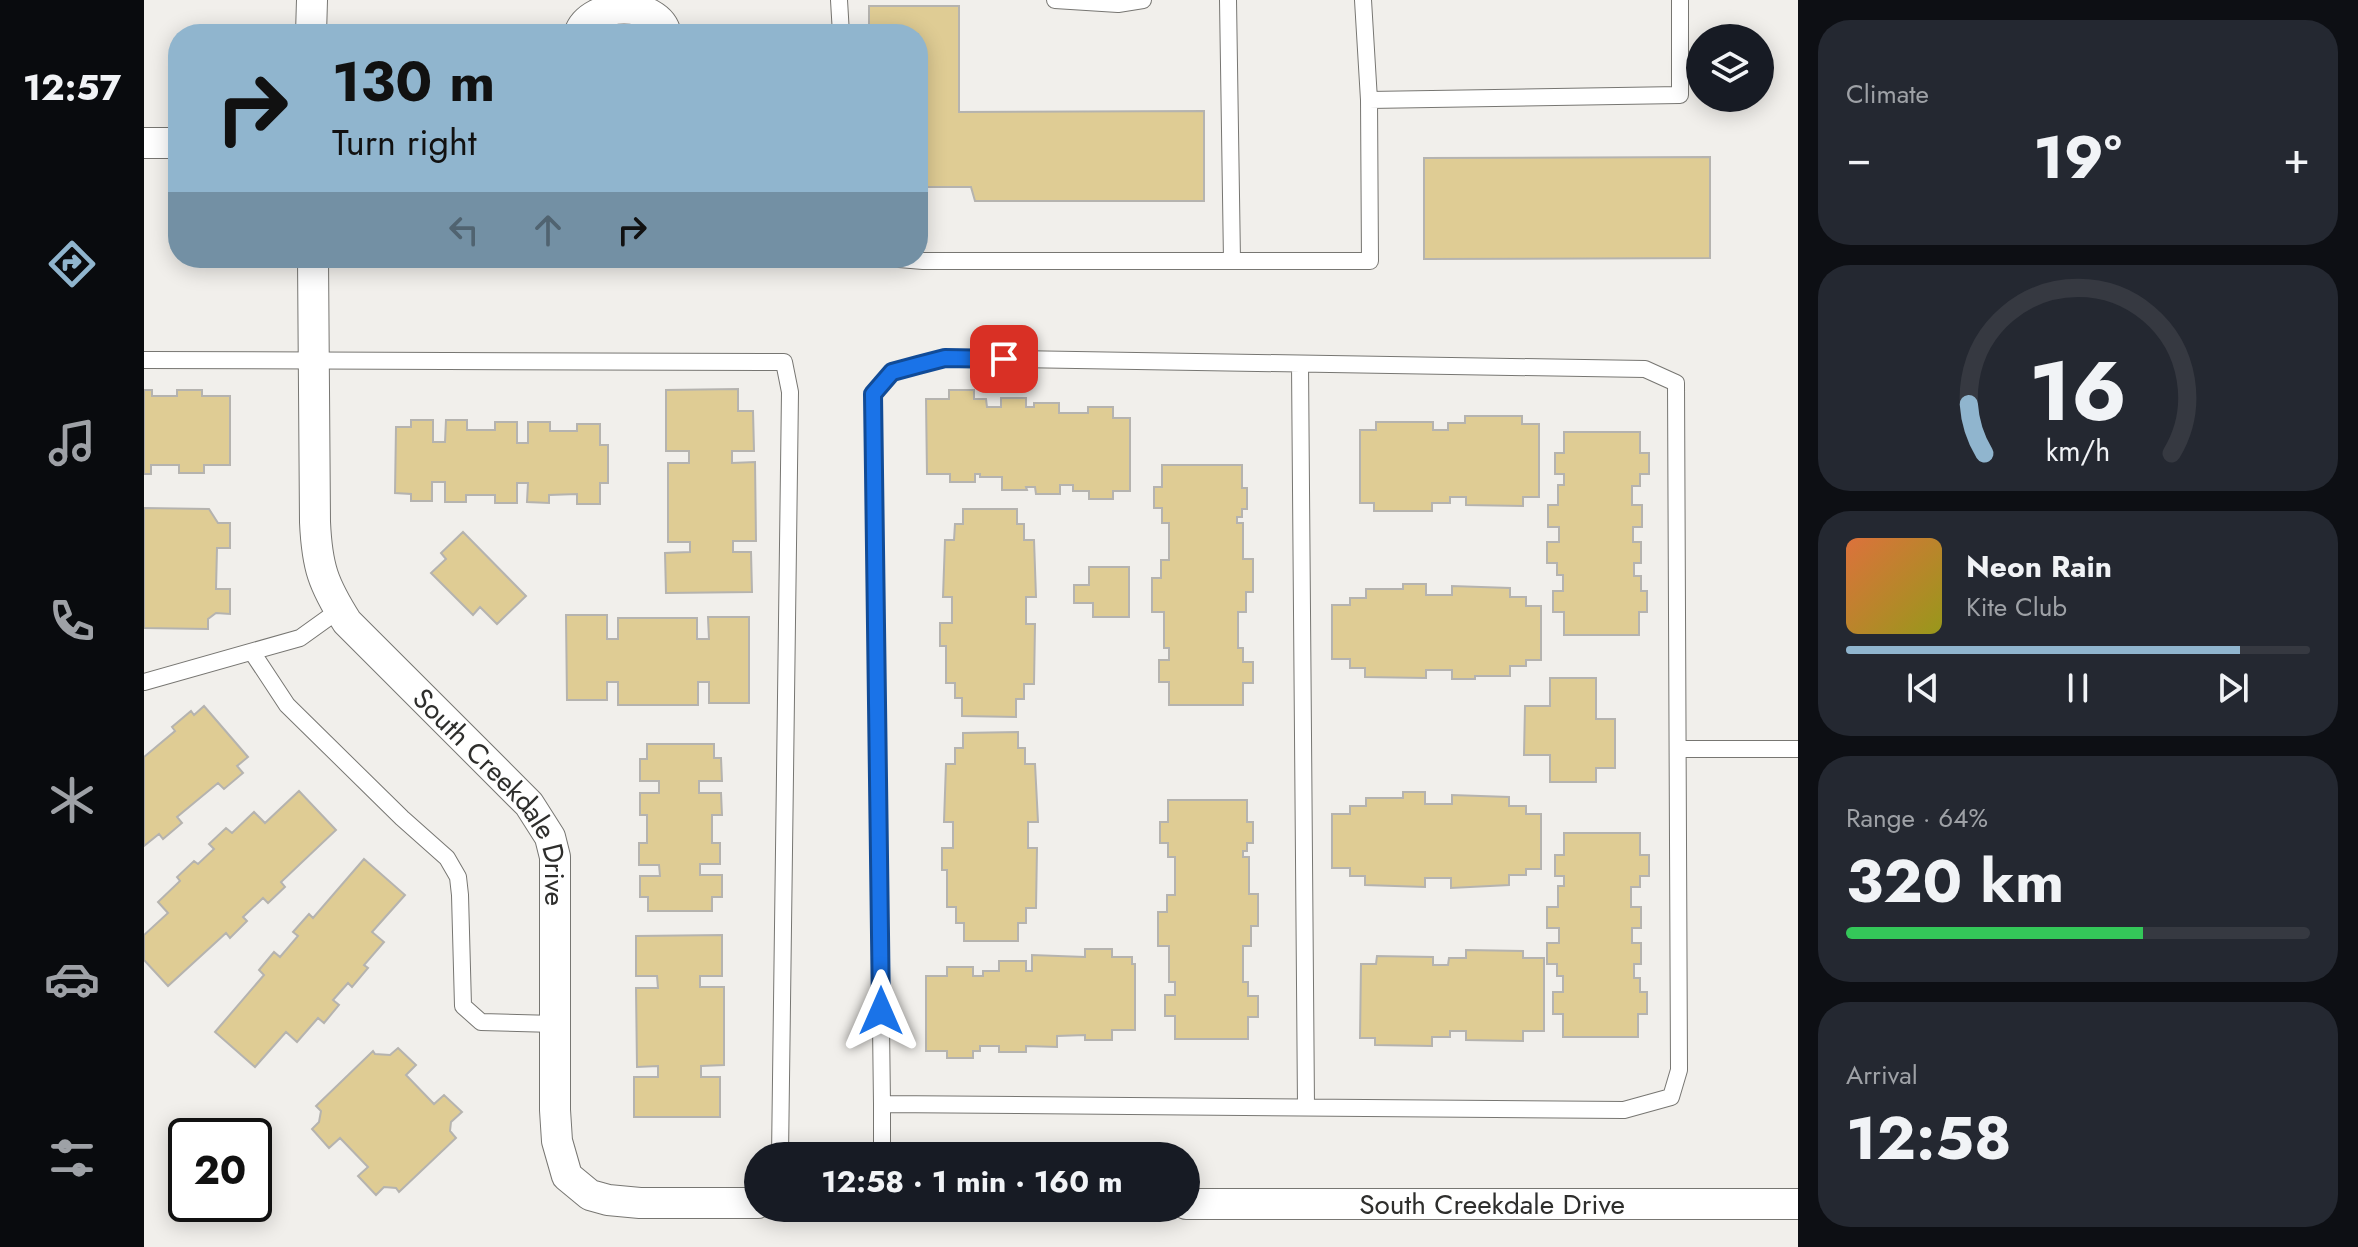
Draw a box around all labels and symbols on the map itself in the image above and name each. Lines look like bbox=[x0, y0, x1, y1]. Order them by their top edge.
pin bbox=[970, 325, 1038, 393]
street label: South Creekdale Drive bbox=[404, 679, 576, 906]
position arrow bbox=[839, 969, 923, 1053]
speed limit sign: 20 bbox=[168, 1118, 272, 1222]
street label: South Creekdale Drive bbox=[1359, 1184, 1625, 1225]

